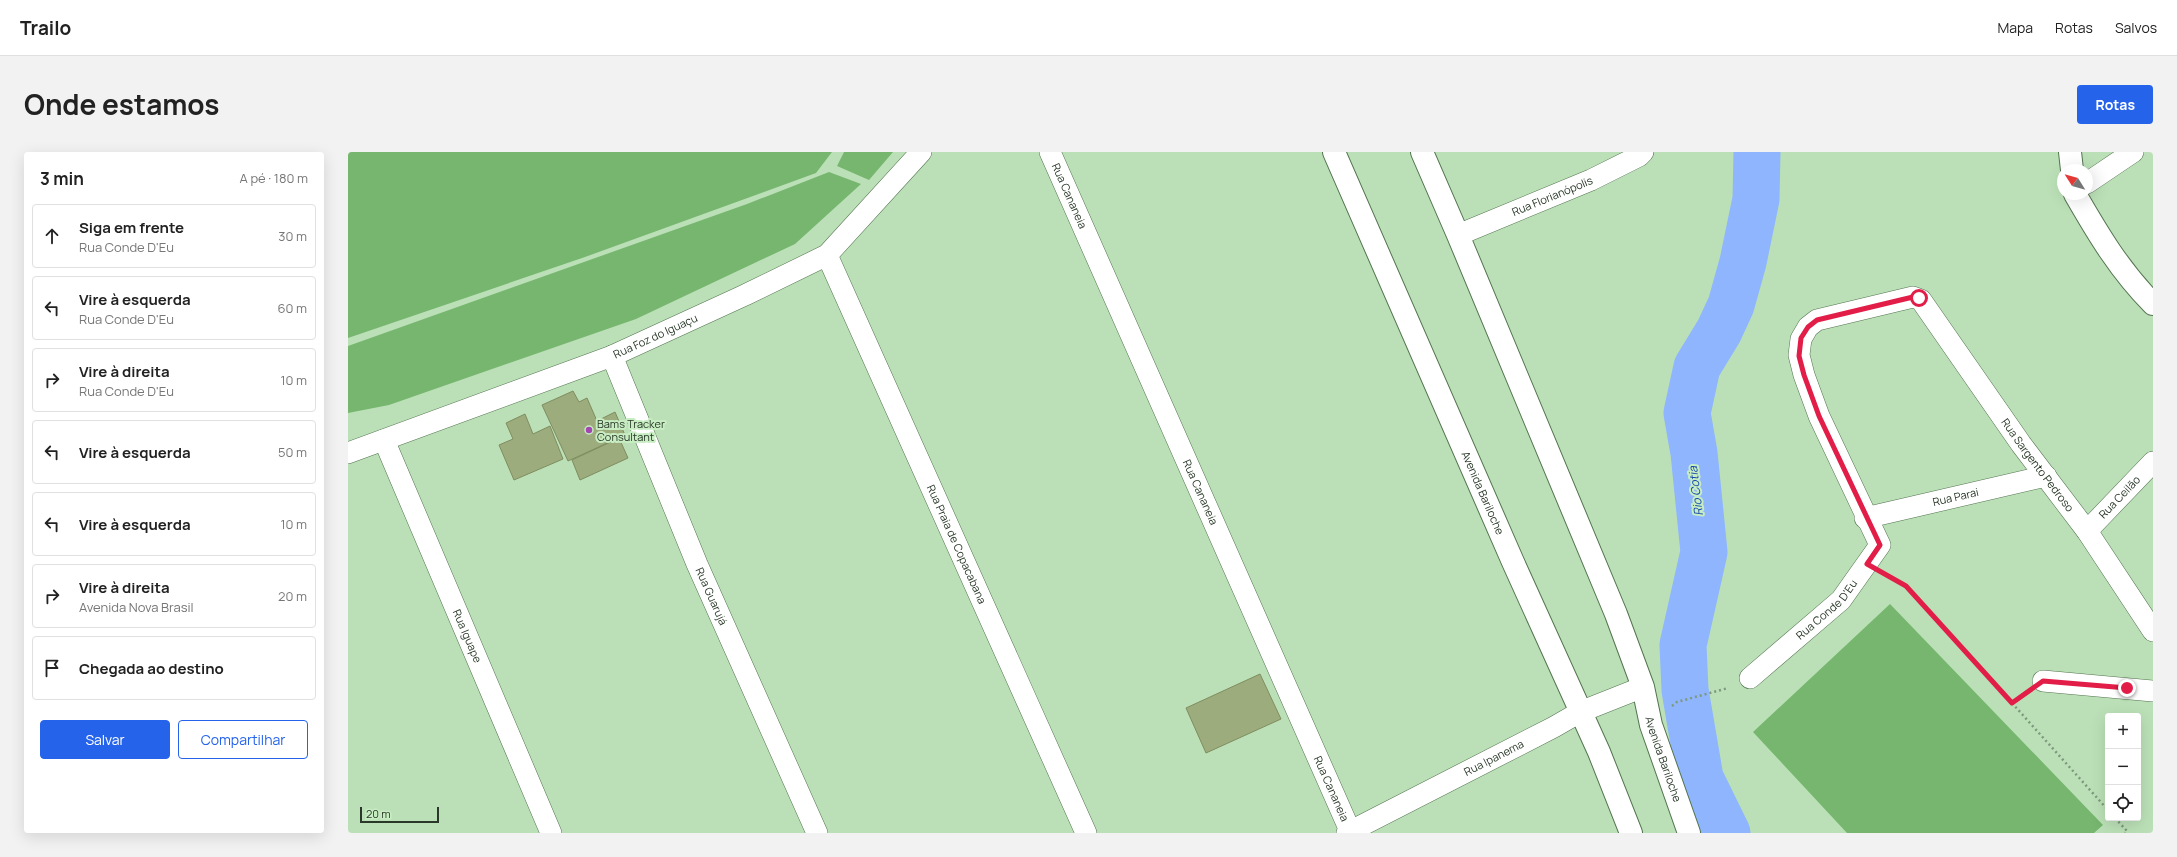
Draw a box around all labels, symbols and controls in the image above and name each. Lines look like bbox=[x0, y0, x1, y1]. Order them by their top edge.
text: Trailo bbox=[20, 15, 71, 41]
text: Mapa bbox=[1997, 18, 2033, 37]
text: Rotas bbox=[2055, 18, 2093, 37]
text: Salvos bbox=[2115, 18, 2157, 37]
text: Onde estamos bbox=[24, 85, 219, 123]
button: Rotas bbox=[2077, 85, 2153, 124]
street label: Rua Cananeia bbox=[1049, 161, 1091, 231]
north arrow bbox=[2057, 164, 2093, 200]
text: 3 min bbox=[40, 167, 84, 190]
text: A pé · 180 m bbox=[240, 169, 308, 187]
street label: Rua Florianópolis bbox=[1509, 172, 1595, 219]
text: Siga em frente bbox=[79, 217, 184, 238]
icon: ahead bbox=[41, 225, 63, 247]
text: 30 m bbox=[278, 227, 307, 245]
text: Rua Conde D'Eu bbox=[79, 238, 174, 256]
text: Vire à esquerda bbox=[79, 289, 191, 310]
route start bbox=[1910, 289, 1928, 307]
icon: left bbox=[41, 297, 63, 319]
text: 60 m bbox=[277, 299, 307, 317]
text: Rua Conde D'Eu bbox=[79, 310, 174, 328]
street label: Rua Foz do Iguaçu bbox=[611, 310, 700, 361]
text: Vire à direita bbox=[79, 361, 170, 382]
icon: right bbox=[41, 369, 63, 391]
text: 10 m bbox=[280, 371, 307, 389]
text: Rua Conde D'Eu bbox=[79, 382, 174, 400]
street label: Rua Sargento Pedroso bbox=[1998, 415, 2078, 515]
place label: Bams Tracker Consultant bbox=[597, 416, 665, 444]
marker: Bams Tracker Consultant bbox=[584, 425, 594, 435]
icon: left bbox=[41, 441, 63, 463]
text: Vire à esquerda bbox=[79, 442, 191, 463]
text: 50 m bbox=[278, 443, 307, 461]
street label: Avenida Bariloche bbox=[1458, 449, 1508, 537]
street label: Rua Cananeia bbox=[1180, 457, 1222, 527]
water label: Rio Cotia bbox=[1684, 464, 1707, 517]
street label: Rua Ceilão bbox=[2095, 472, 2144, 521]
street label: Rua Praia de Copacabana bbox=[924, 482, 990, 606]
street label: Rua Parai bbox=[1931, 484, 1980, 509]
icon: left bbox=[41, 513, 63, 535]
text: Vire à esquerda bbox=[79, 514, 191, 535]
text: 10 m bbox=[280, 515, 307, 533]
street label: Rua Guarujá bbox=[692, 565, 731, 627]
street label: Rua Conde D'Eu bbox=[1792, 576, 1860, 642]
text: Vire à direita bbox=[79, 577, 170, 598]
icon: right bbox=[41, 585, 63, 607]
text: 20 m bbox=[278, 587, 307, 605]
text: Avenida Nova Brasil bbox=[79, 598, 194, 616]
street label: Rua Iguape bbox=[450, 607, 486, 665]
icon: arrive bbox=[41, 657, 63, 679]
text: Chegada ao destino bbox=[79, 658, 224, 679]
route end bbox=[2118, 679, 2136, 697]
map controls bbox=[2105, 713, 2141, 821]
button: + bbox=[2105, 713, 2141, 749]
street label: Avenida Bariloche bbox=[1642, 715, 1686, 804]
button: Salvar bbox=[40, 720, 170, 759]
button: Compartilhar bbox=[178, 720, 308, 759]
street label: Rua Ipanema bbox=[1461, 736, 1526, 779]
button: − bbox=[2105, 749, 2141, 785]
street label: Rua Cananeia bbox=[1311, 753, 1353, 823]
button: locate bbox=[2105, 785, 2141, 821]
scale bar bbox=[360, 805, 439, 824]
text: 20 m bbox=[366, 806, 391, 821]

